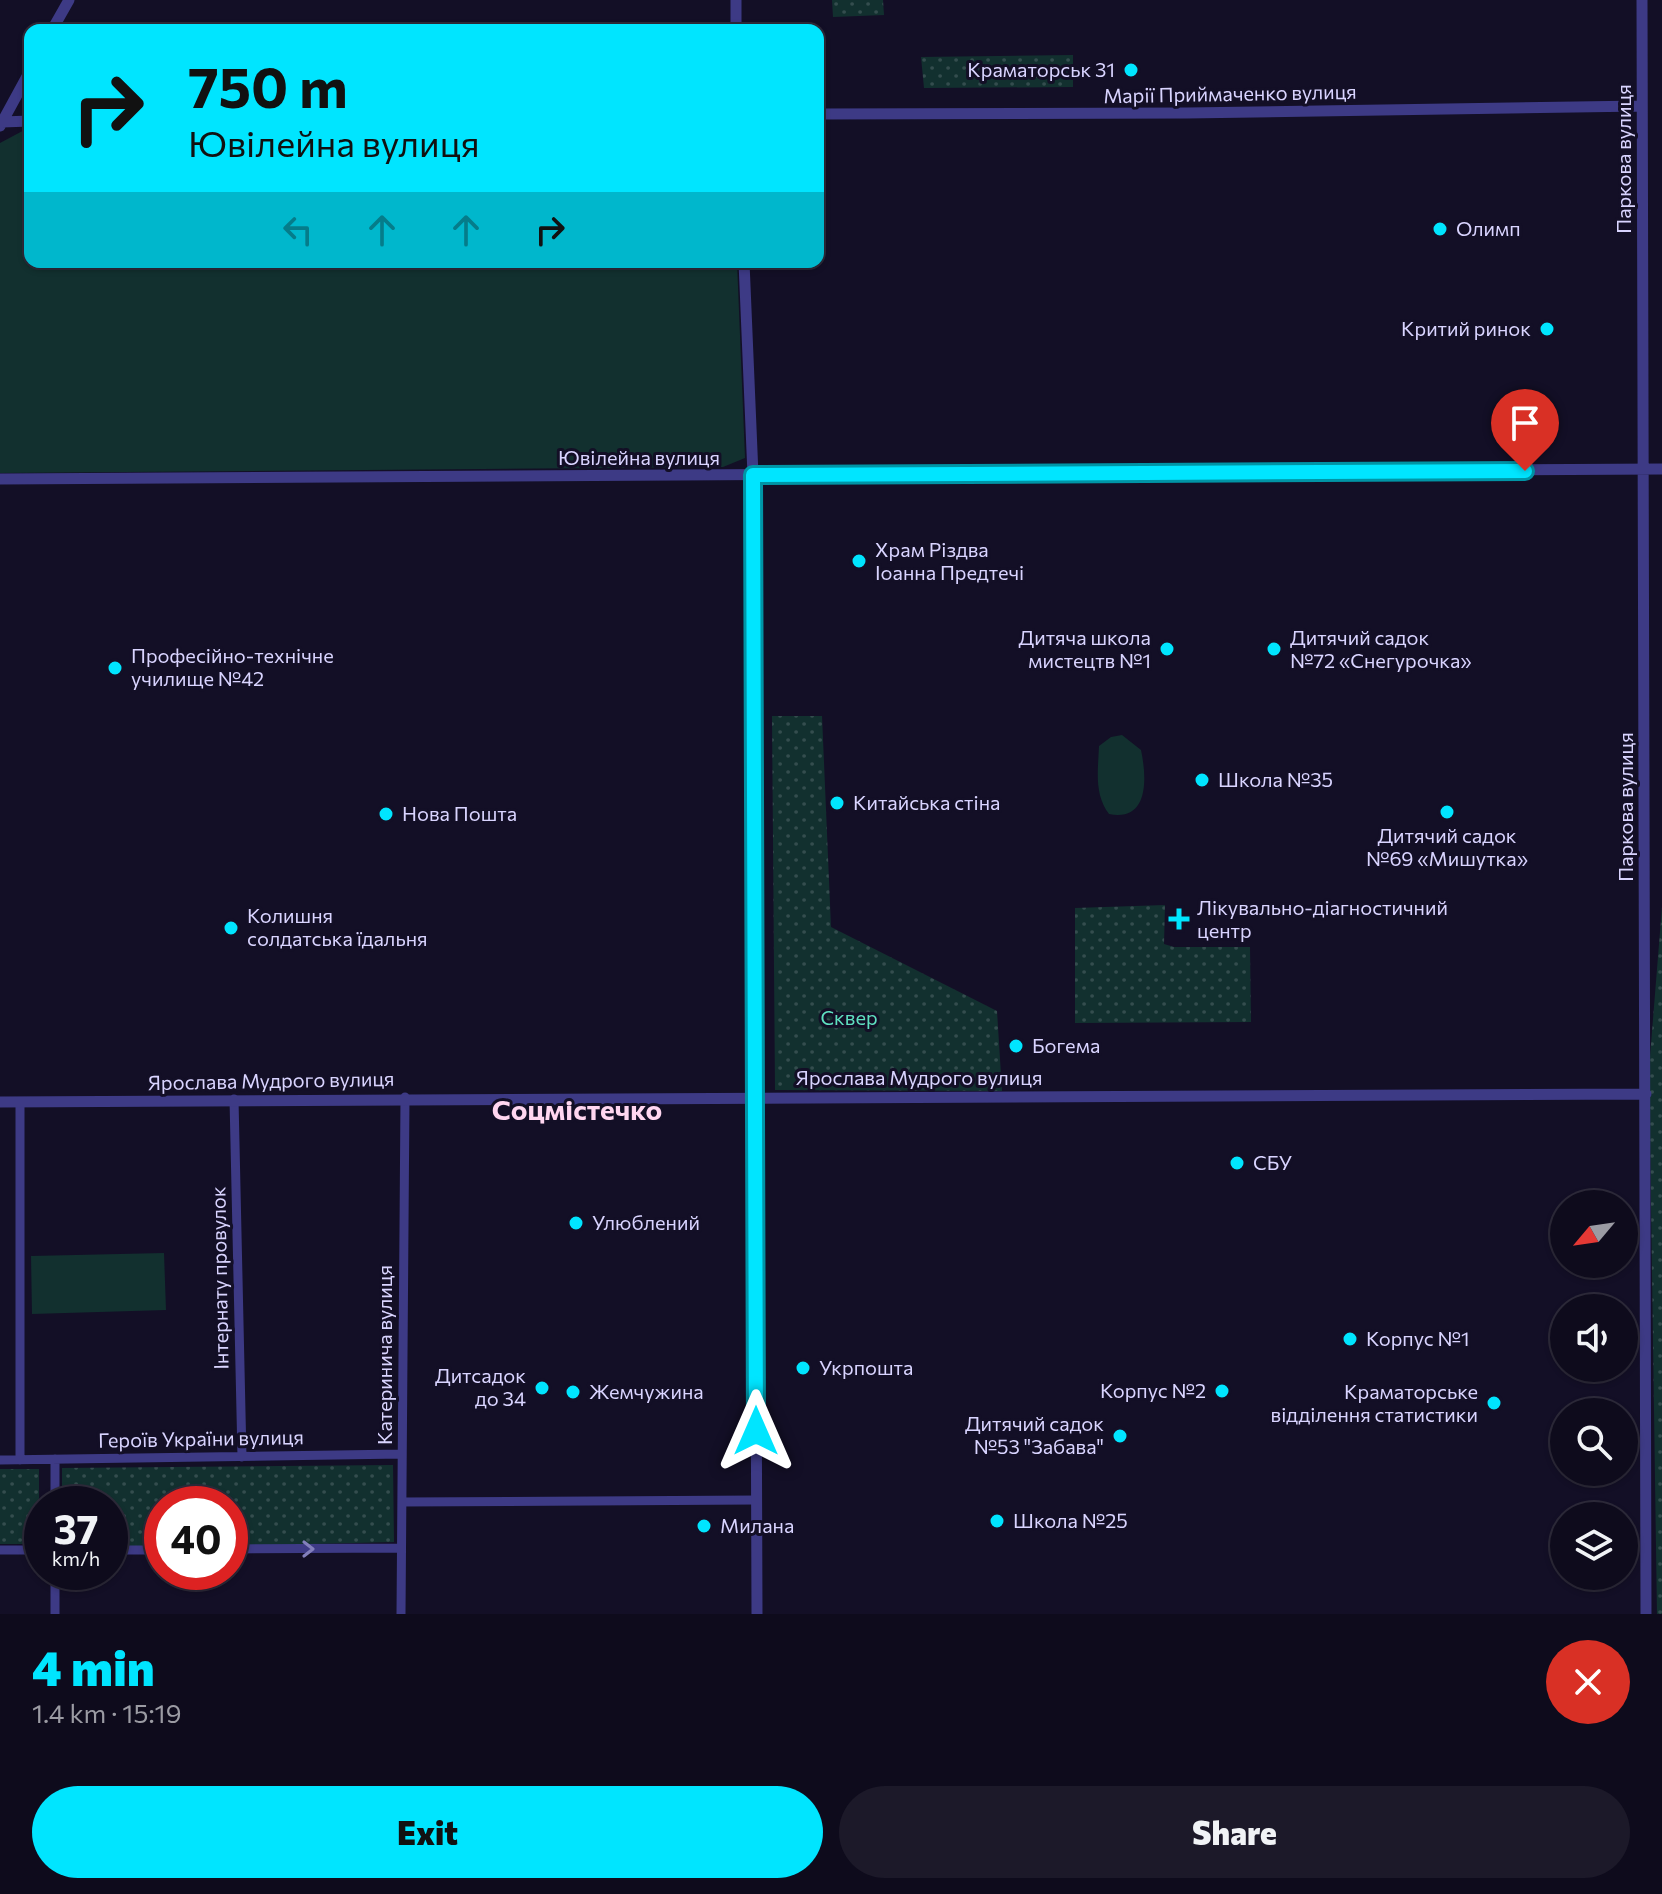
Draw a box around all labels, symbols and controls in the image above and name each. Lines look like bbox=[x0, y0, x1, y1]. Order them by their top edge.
text: 750 m bbox=[188, 51, 348, 120]
icon: right bbox=[56, 56, 160, 160]
place label: Краматорськ 31 bbox=[967, 57, 1115, 81]
marker: Краматорськ 31 bbox=[1122, 61, 1140, 79]
street label: Марії Приймаченко вулиця bbox=[1103, 79, 1357, 107]
street label: Паркова вулиця bbox=[1611, 84, 1635, 234]
text: Ювілейна вулиця bbox=[188, 120, 480, 164]
icon: left bbox=[276, 208, 320, 252]
icon: ahead bbox=[360, 208, 404, 252]
icon: ahead bbox=[444, 208, 488, 252]
icon: right bbox=[528, 208, 572, 252]
place label: Олимп bbox=[1456, 216, 1521, 240]
marker: Олимп bbox=[1431, 220, 1449, 238]
place label: Критий ринок bbox=[1401, 316, 1531, 340]
marker: Критий ринок bbox=[1538, 320, 1556, 338]
pin bbox=[1491, 389, 1559, 471]
icon: arrive bbox=[1503, 401, 1547, 445]
street label: Ювілейна вулиця bbox=[558, 445, 720, 469]
place label: Храм Різдва Іоанна Предтечі bbox=[875, 537, 1024, 584]
marker: Храм Різдва Іоанна Предтечі bbox=[850, 552, 868, 570]
place label: Дитяча школа мистецтв №1 bbox=[1019, 625, 1151, 672]
place label: Дитячий садок №72 «Снегурочка» bbox=[1290, 625, 1472, 672]
marker: Дитяча школа мистецтв №1 bbox=[1158, 640, 1176, 658]
marker: Дитячий садок №72 «Снегурочка» bbox=[1265, 640, 1283, 658]
place label: Професійно-технічне училище №42 bbox=[131, 643, 334, 690]
marker: Професійно-технічне училище №42 bbox=[106, 659, 124, 677]
street label: Паркова вулиця bbox=[1613, 732, 1637, 882]
place label: Школа №35 bbox=[1218, 767, 1333, 791]
marker: Школа №35 bbox=[1193, 771, 1211, 789]
place label: Китайська стіна bbox=[853, 790, 1000, 814]
marker: Китайська стіна bbox=[828, 794, 846, 812]
place label: Нова Пошта bbox=[402, 801, 517, 825]
marker: Дитячий садок №69 «Мишутка» bbox=[1438, 803, 1456, 821]
marker: Нова Пошта bbox=[377, 805, 395, 823]
place label: Дитячий садок №69 «Мишутка» bbox=[1366, 823, 1528, 870]
place label: Лікувально-діагностичний центр bbox=[1197, 895, 1448, 942]
place label: Колишня солдатська їдальня bbox=[247, 903, 428, 950]
marker: Лікувально-діагностичний центр bbox=[1168, 908, 1190, 930]
marker: Колишня солдатська їдальня bbox=[222, 919, 240, 937]
park label: Сквер bbox=[820, 1005, 878, 1029]
place label: Богема bbox=[1032, 1033, 1100, 1057]
marker: Богема bbox=[1007, 1037, 1025, 1055]
street label: Ярослава Мудрого вулиця bbox=[796, 1065, 1042, 1089]
street label: Ярослава Мудрого вулиця bbox=[147, 1066, 395, 1094]
district label: Соцмістечко bbox=[492, 1092, 662, 1126]
place label: СБУ bbox=[1253, 1150, 1292, 1174]
marker: СБУ bbox=[1228, 1154, 1246, 1172]
street label: Інтернату провулок bbox=[205, 1186, 233, 1370]
north arrow bbox=[1550, 1190, 1638, 1278]
map controls bbox=[1550, 1190, 1638, 1590]
place label: Улюблений bbox=[592, 1210, 700, 1234]
marker: Улюблений bbox=[567, 1214, 585, 1232]
street label: Катеринича вулиця bbox=[372, 1265, 396, 1445]
button: sound bbox=[1550, 1294, 1638, 1382]
place label: Корпус №1 bbox=[1366, 1326, 1469, 1350]
marker: Корпус №1 bbox=[1341, 1330, 1359, 1348]
place label: Укрпошта bbox=[819, 1355, 913, 1379]
marker: Укрпошта bbox=[794, 1359, 812, 1377]
place label: Дитсадок до 34 bbox=[435, 1363, 526, 1410]
place label: Корпус №2 bbox=[1100, 1378, 1206, 1402]
marker: Дитсадок до 34 bbox=[533, 1379, 551, 1397]
place label: Жемчужина bbox=[589, 1379, 704, 1403]
place label: Краматорське відділення статистики bbox=[1271, 1379, 1478, 1426]
marker: Корпус №2 bbox=[1213, 1382, 1231, 1400]
marker: Жемчужина bbox=[564, 1383, 582, 1401]
position arrow bbox=[714, 1389, 798, 1473]
marker: Краматорське відділення статистики bbox=[1485, 1394, 1503, 1412]
button: search bbox=[1550, 1398, 1638, 1486]
place label: Дитячий садок №53 "Забава" bbox=[965, 1411, 1104, 1458]
street label: Героїв України вулиця bbox=[98, 1424, 304, 1452]
marker: Дитячий садок №53 "Забава" bbox=[1111, 1427, 1129, 1445]
speed limit sign: 40 bbox=[144, 1486, 248, 1590]
button: layers bbox=[1550, 1502, 1638, 1590]
text: 37 bbox=[54, 1503, 98, 1552]
place label: Школа №25 bbox=[1013, 1508, 1128, 1532]
marker: Школа №25 bbox=[988, 1512, 1006, 1530]
place label: Милана bbox=[720, 1513, 794, 1537]
marker: Милана bbox=[695, 1517, 713, 1535]
one-way arrow bbox=[302, 1540, 315, 1558]
text: km/h bbox=[52, 1546, 100, 1570]
text: 4 min bbox=[32, 1637, 155, 1696]
button: close bbox=[1546, 1640, 1630, 1724]
text: 1.4 km · 15:19 bbox=[32, 1697, 181, 1728]
button: Exit bbox=[32, 1786, 823, 1878]
button: Share bbox=[839, 1786, 1630, 1878]

